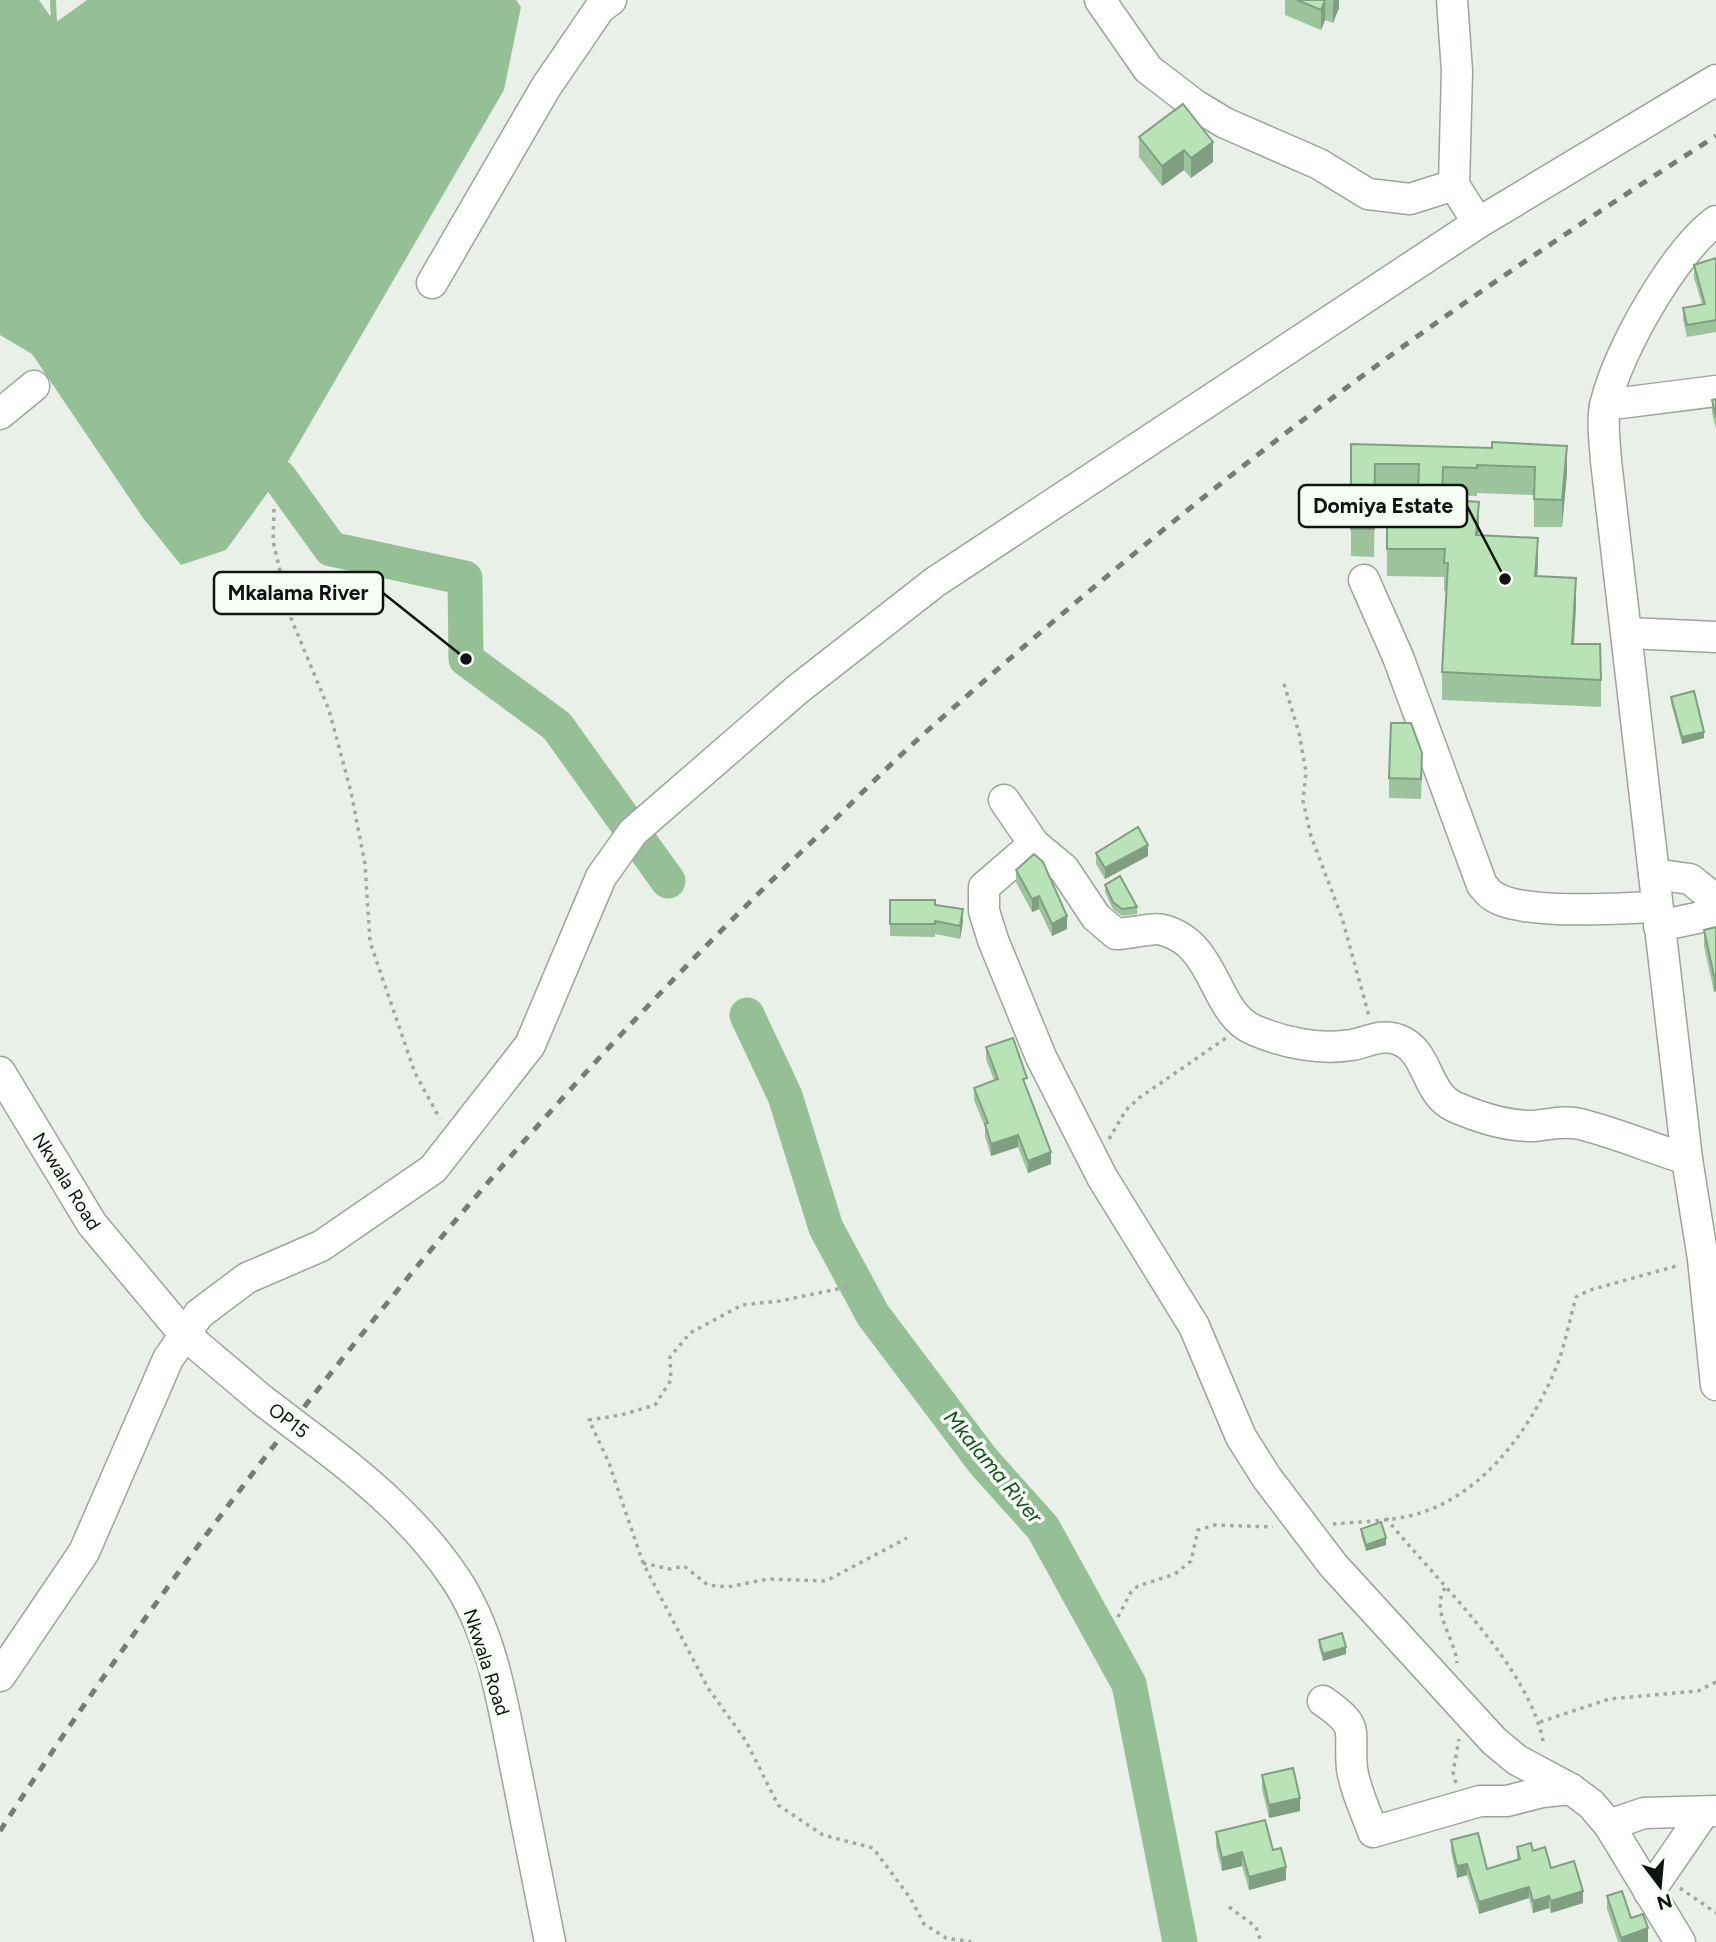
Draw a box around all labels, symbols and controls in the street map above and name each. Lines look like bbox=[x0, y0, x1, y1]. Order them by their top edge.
callout: Domiya Estate bbox=[1299, 485, 1467, 527]
text: Domiya Estate bbox=[1313, 493, 1453, 518]
callout: Mkalama River bbox=[214, 572, 383, 614]
text: Mkalama River bbox=[228, 580, 368, 605]
street label: Nkwala Road bbox=[28, 1128, 106, 1234]
street label: OP15 bbox=[264, 1398, 313, 1443]
water label: Mkalama River bbox=[939, 1405, 1048, 1529]
street label: Nkwala Road bbox=[458, 1606, 515, 1718]
north arrow bbox=[1625, 1851, 1695, 1921]
text: N bbox=[1654, 1889, 1675, 1915]

